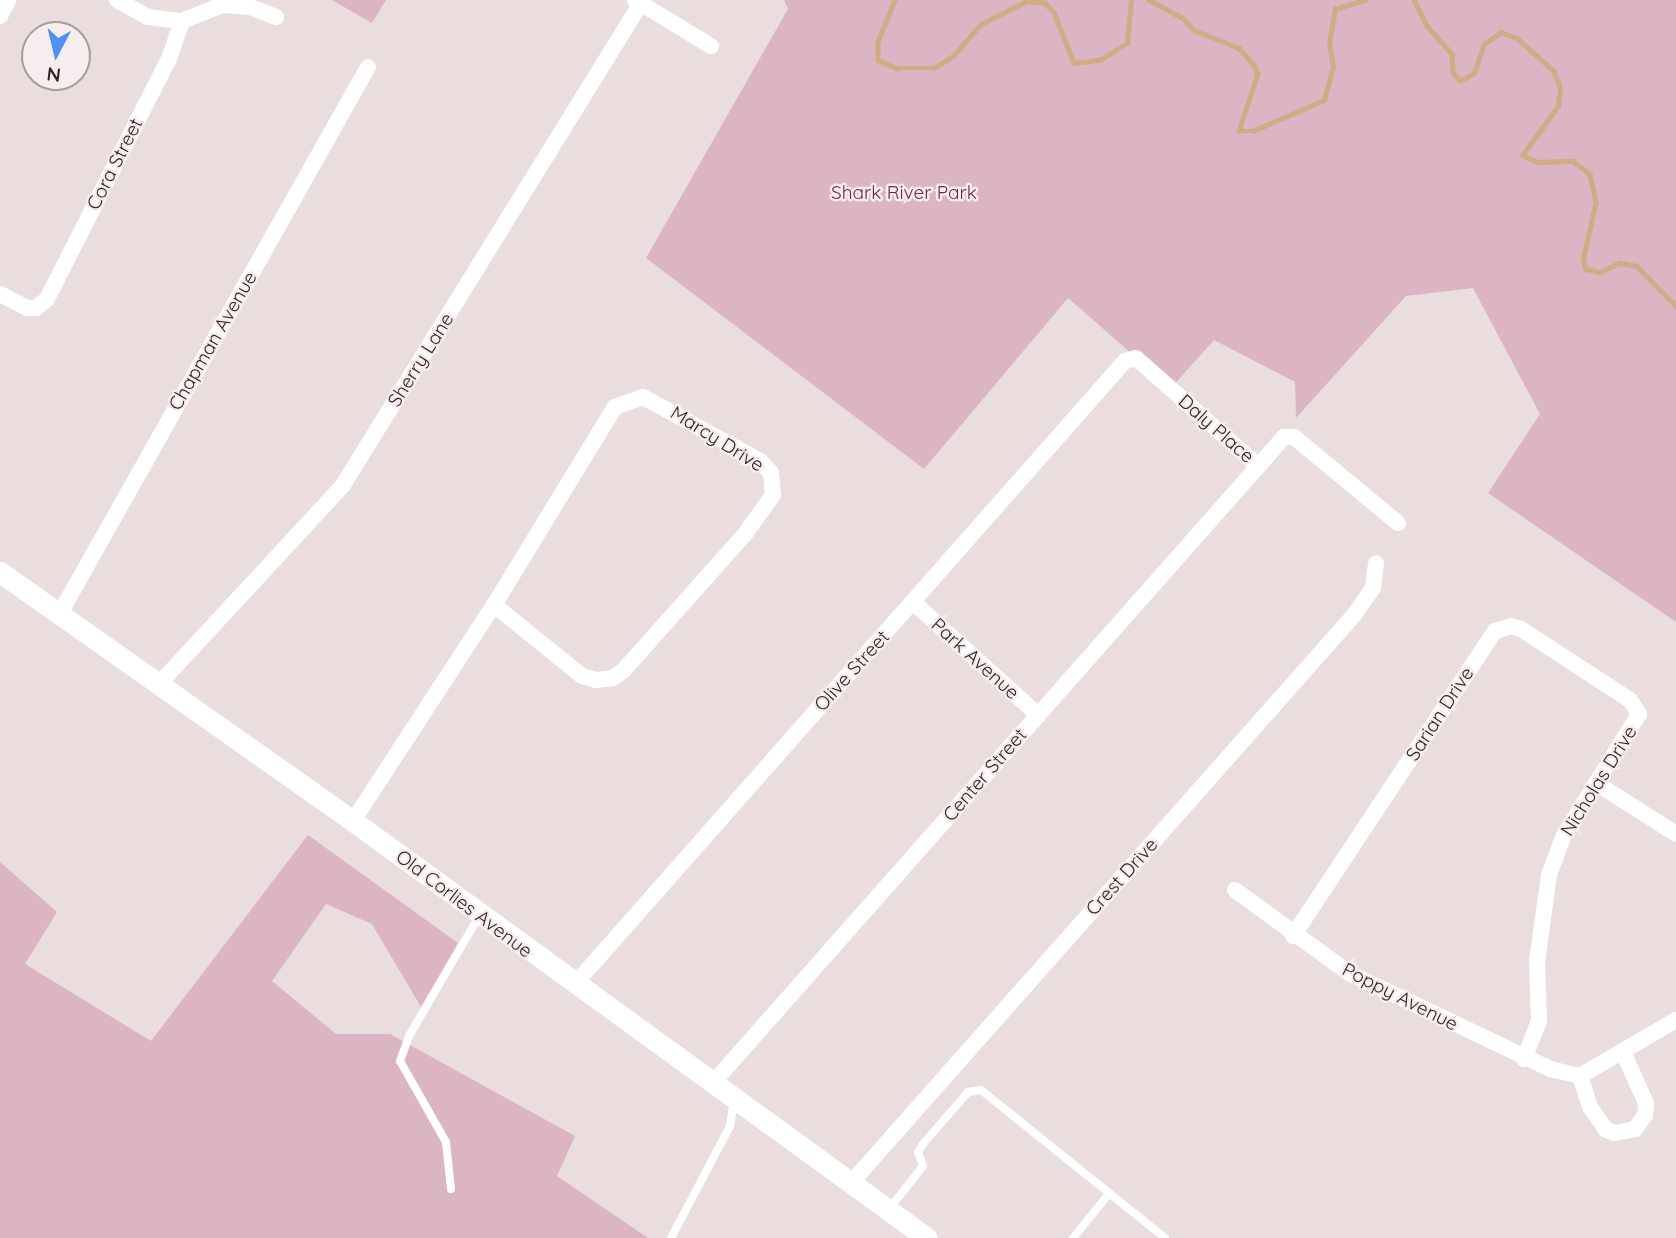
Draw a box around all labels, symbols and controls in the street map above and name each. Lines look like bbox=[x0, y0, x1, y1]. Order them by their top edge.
north arrow bbox=[21, 21, 91, 91]
text: N bbox=[45, 62, 62, 88]
street label: Cora Street bbox=[82, 114, 148, 214]
park label: Shark River Park bbox=[831, 182, 977, 204]
street label: Chapman Avenue bbox=[164, 268, 262, 414]
street label: Sherry Lane bbox=[383, 309, 459, 411]
street label: Daly Place bbox=[1173, 390, 1259, 468]
street label: Marcy Drive bbox=[666, 401, 768, 477]
street label: Park Avenue bbox=[926, 614, 1024, 704]
street label: Olive Street bbox=[810, 626, 894, 716]
street label: Sarian Drive bbox=[1401, 663, 1479, 765]
street label: Nicholas Drive bbox=[1556, 722, 1642, 840]
street label: Center Street bbox=[938, 724, 1032, 826]
street label: Crest Drive bbox=[1081, 834, 1163, 920]
street label: Old Corlies Avenue bbox=[391, 845, 537, 963]
street label: Poppy Avenue bbox=[1338, 958, 1462, 1036]

